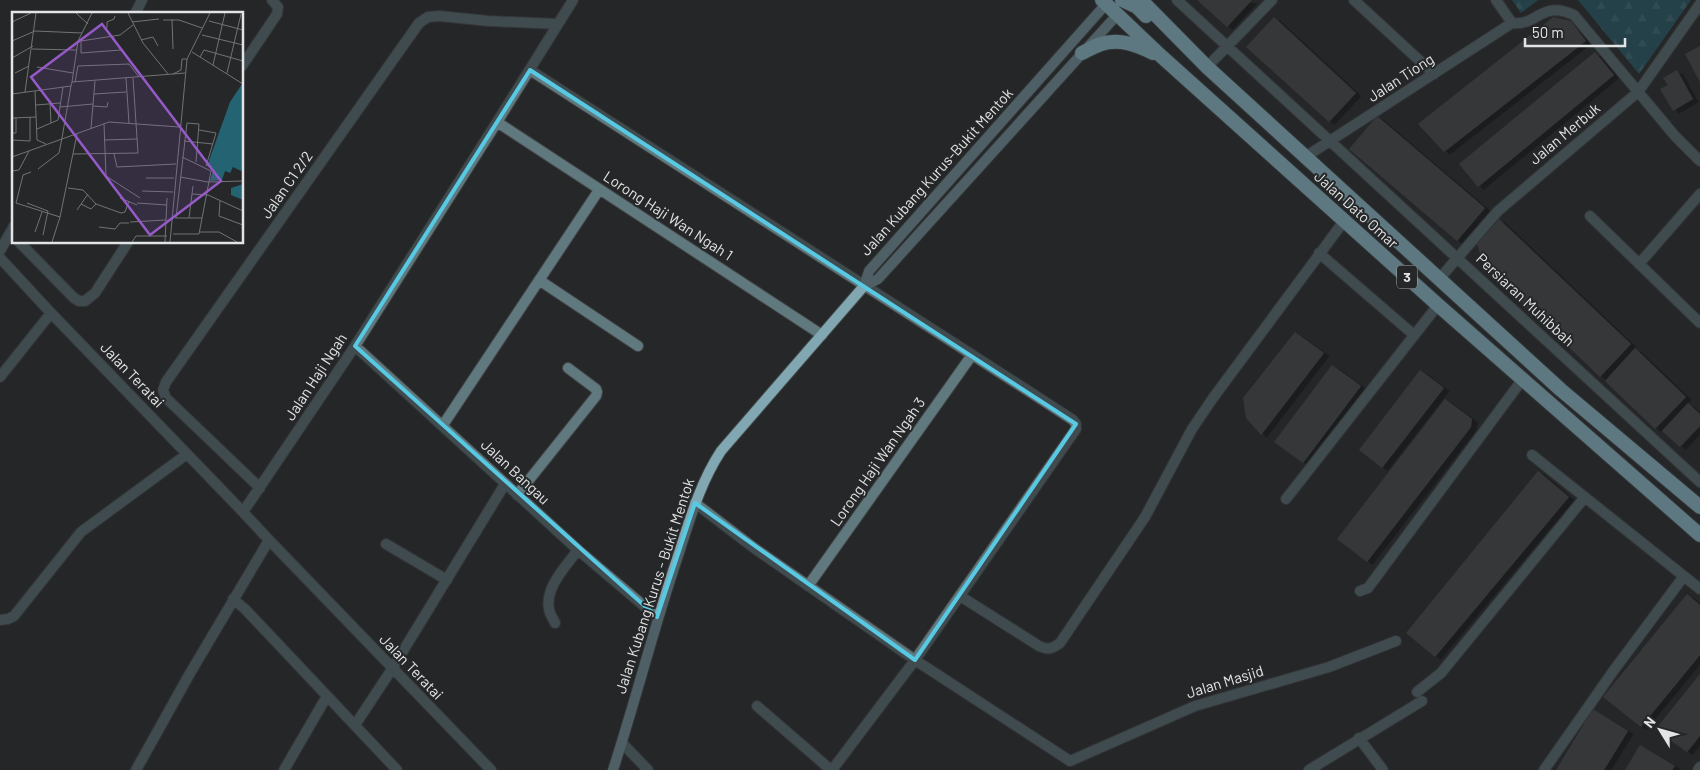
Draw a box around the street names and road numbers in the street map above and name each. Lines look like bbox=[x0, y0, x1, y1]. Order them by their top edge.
street label: Jalan Tiong bbox=[1364, 49, 1437, 105]
street label: Jalan Kubang Kurus-Bukit Mentok bbox=[856, 83, 1017, 259]
street label: Jalan Merbuk bbox=[1525, 98, 1604, 168]
street label: Jalan C1 2/2 bbox=[256, 147, 316, 222]
street label: Lorong Haji Wan Ngah 1 bbox=[600, 167, 737, 264]
street label: Jalan Dato Omar bbox=[1311, 167, 1403, 252]
street label: Persiaran Muhibbah bbox=[1473, 249, 1579, 349]
road number: 3 bbox=[1397, 266, 1417, 288]
street label: Jalan Haji Ngah bbox=[280, 329, 350, 423]
street label: Jalan Teratai bbox=[97, 338, 168, 411]
street label: Lorong Haji Wan Ngah 3 bbox=[826, 394, 928, 529]
street label: Jalan Bangau bbox=[478, 435, 554, 508]
street label: Jalan Kubang Kurus - Bukit Mentok bbox=[611, 475, 698, 696]
street label: Jalan Teratai bbox=[376, 630, 447, 703]
street label: Jalan Masjid bbox=[1184, 661, 1266, 701]

